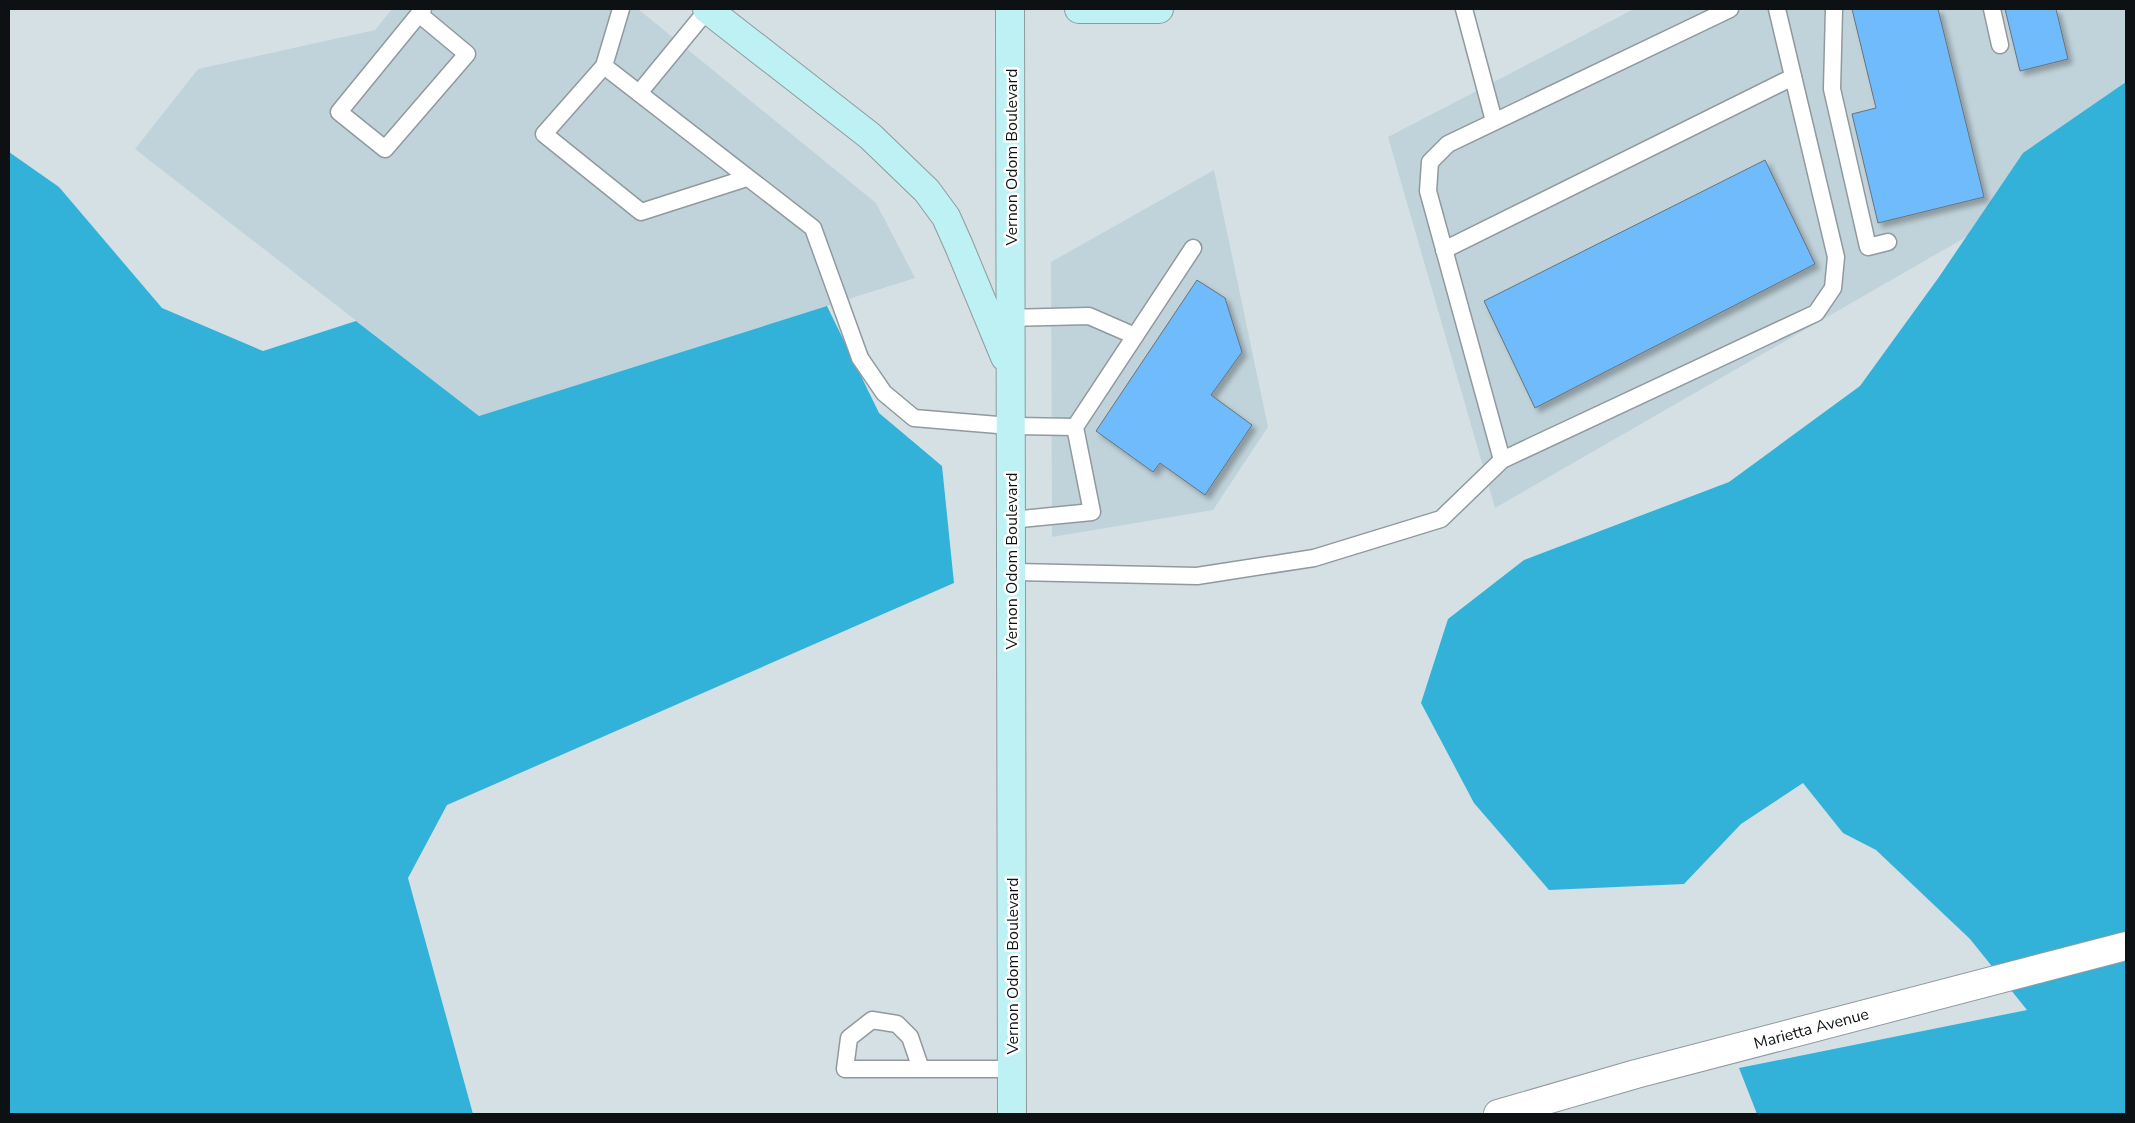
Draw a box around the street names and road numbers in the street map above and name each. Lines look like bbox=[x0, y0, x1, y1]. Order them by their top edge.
street label: Vernon Odom Boulevard bbox=[1001, 68, 1023, 247]
street label: Vernon Odom Boulevard bbox=[1001, 472, 1023, 651]
street label: Vernon Odom Boulevard bbox=[1002, 877, 1024, 1056]
street label: Marietta Avenue bbox=[1751, 1003, 1871, 1055]

